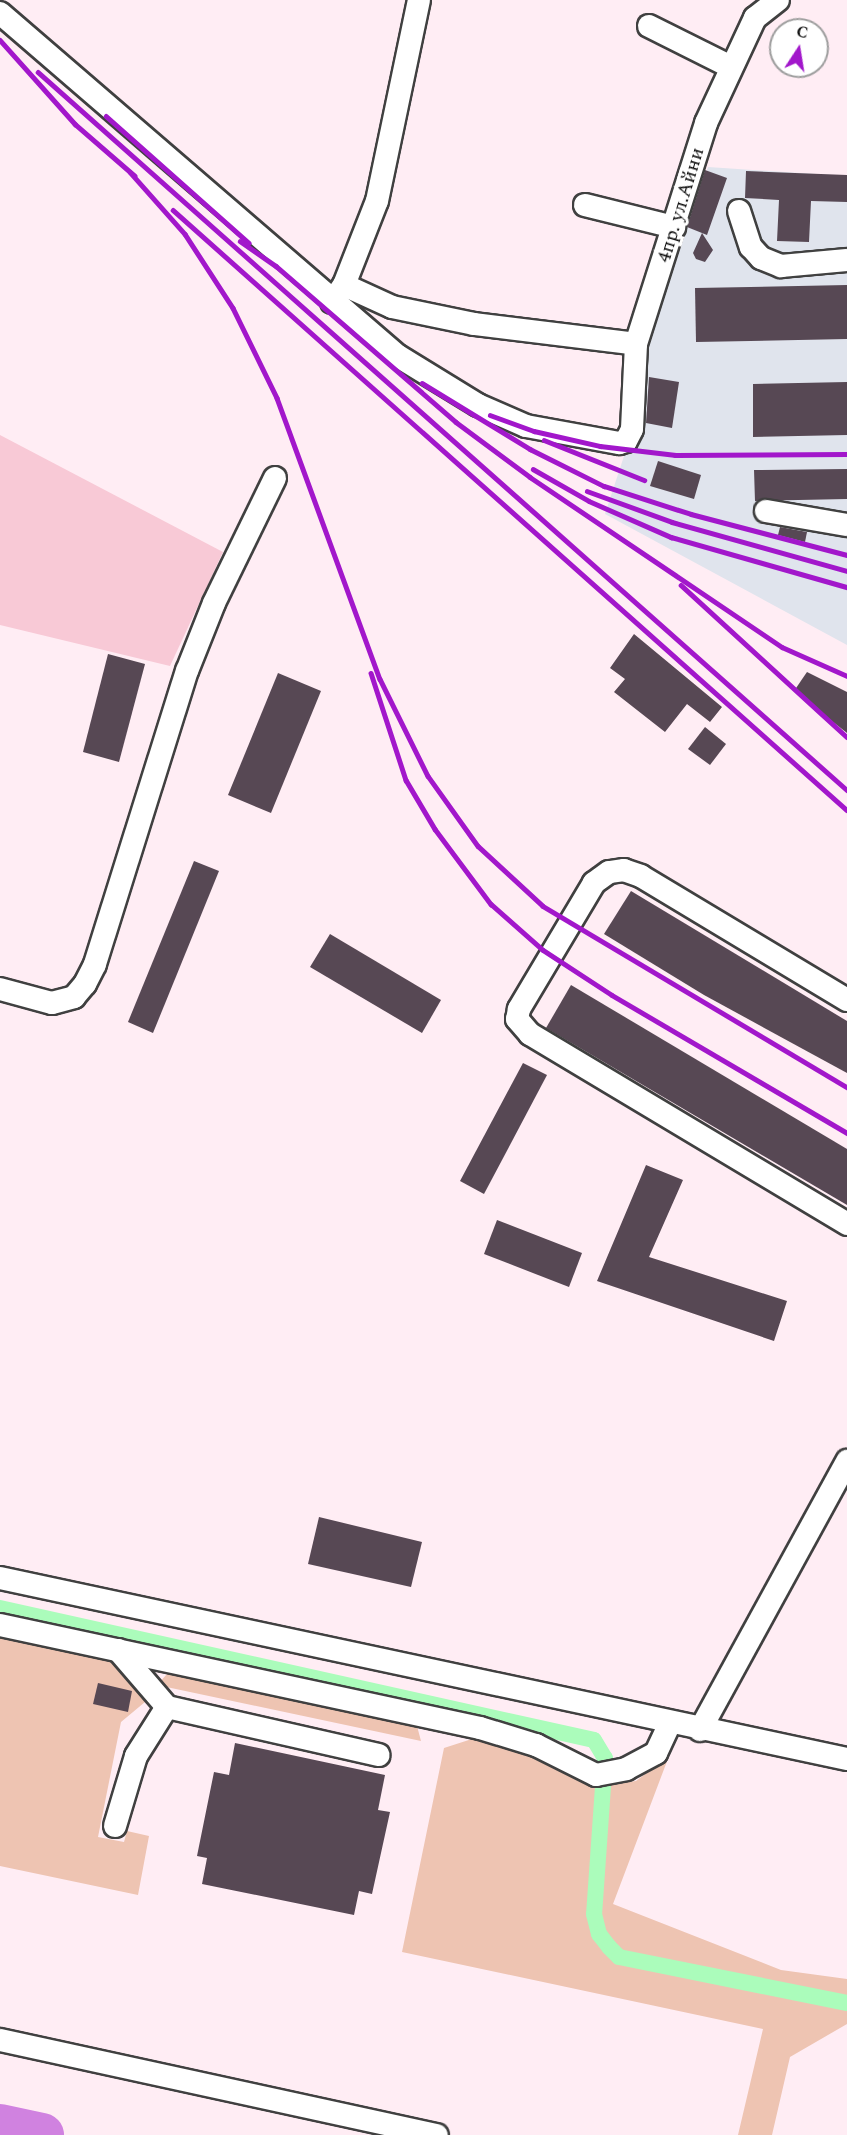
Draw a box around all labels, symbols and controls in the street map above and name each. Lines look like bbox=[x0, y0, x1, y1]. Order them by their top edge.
north arrow bbox=[769, 18, 829, 78]
text: С bbox=[794, 19, 810, 45]
street label: 4пр. ул.Айни bbox=[652, 145, 710, 265]

